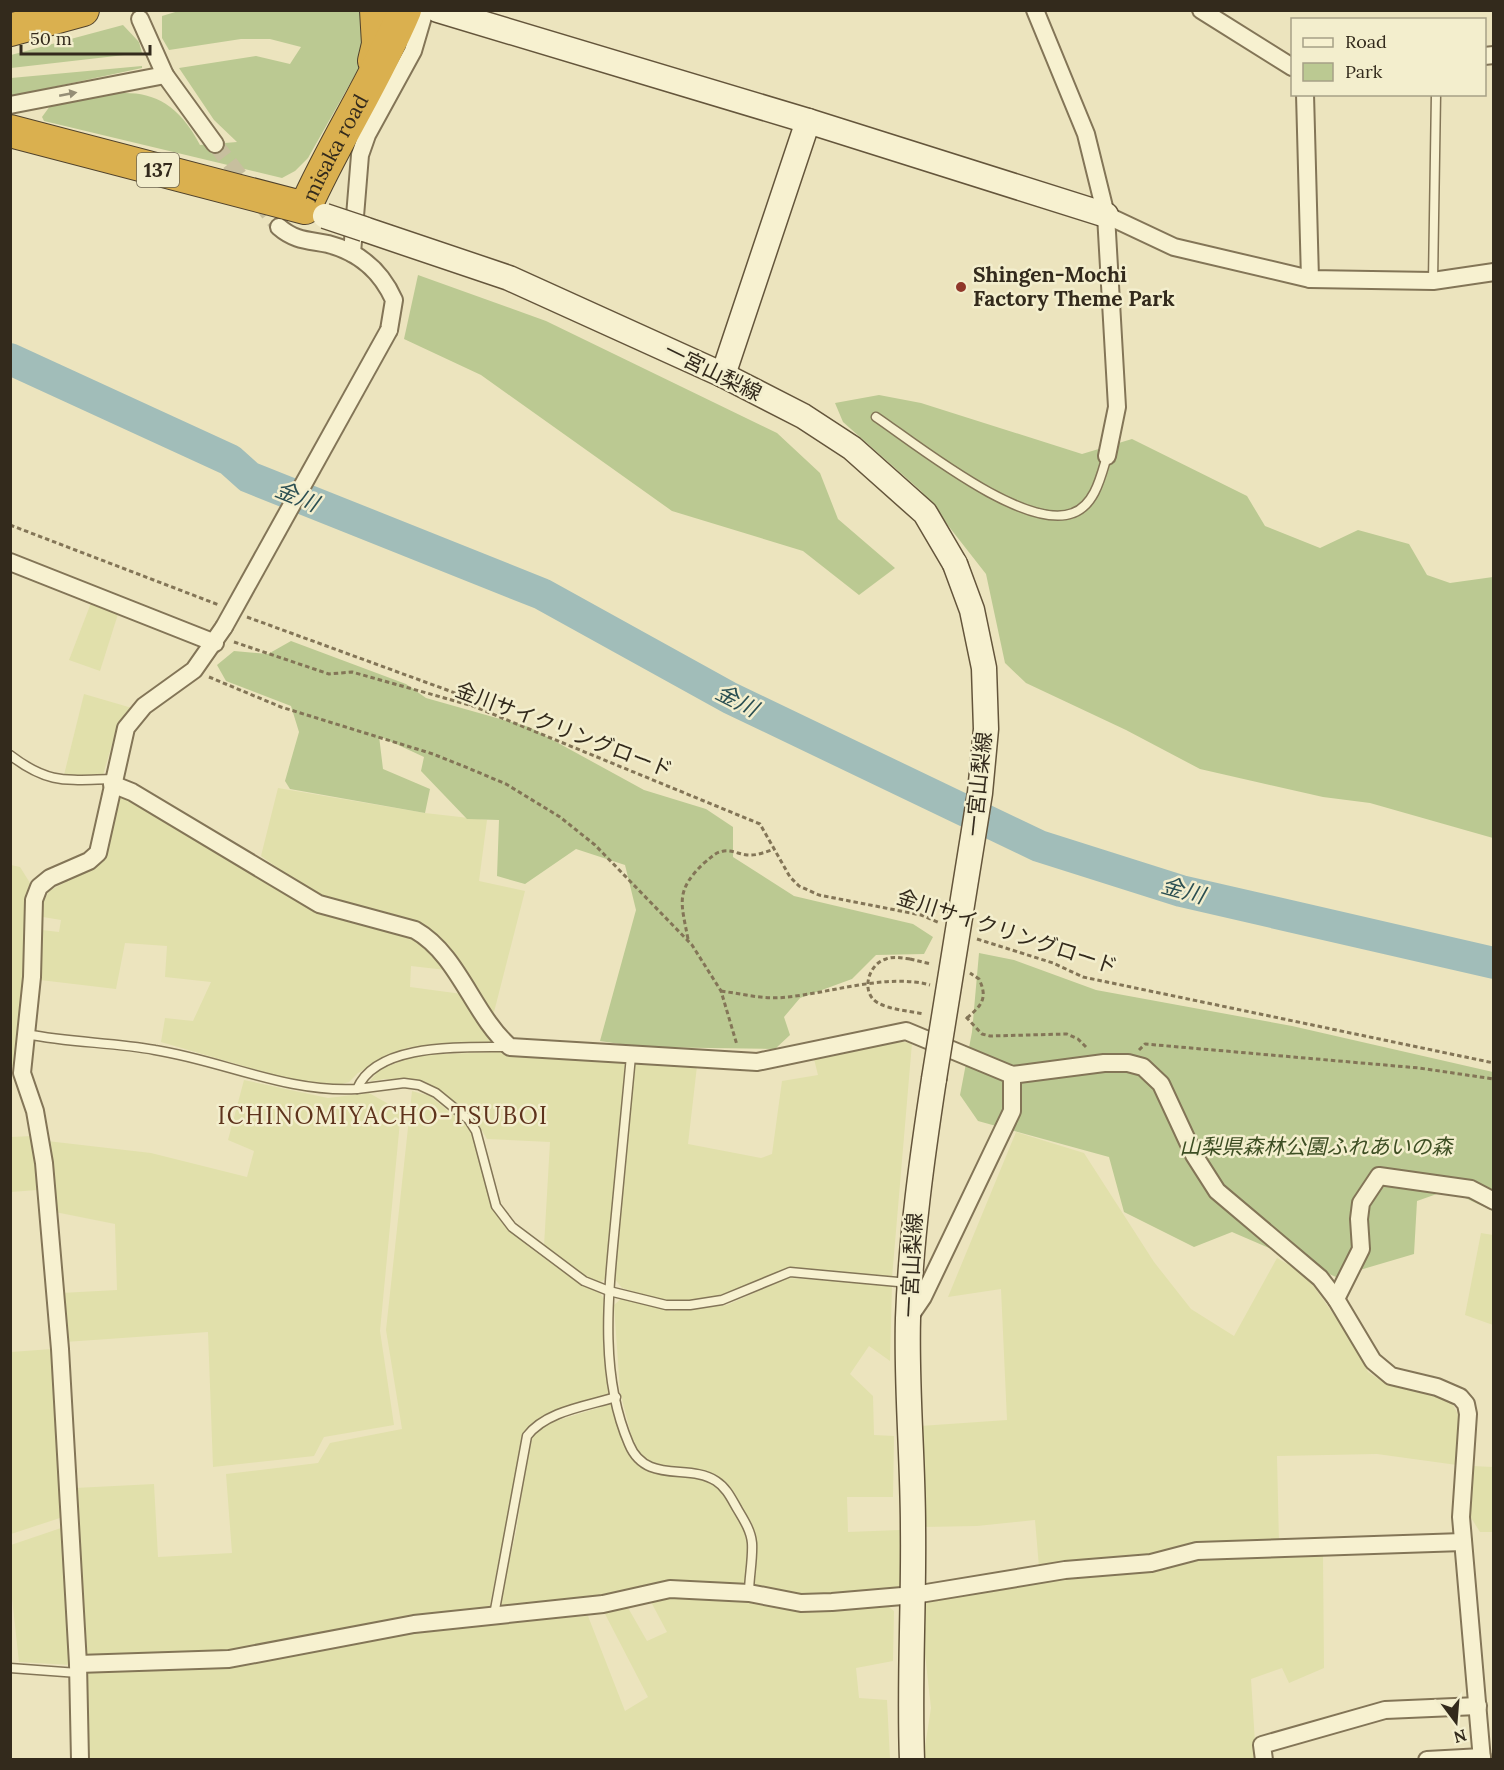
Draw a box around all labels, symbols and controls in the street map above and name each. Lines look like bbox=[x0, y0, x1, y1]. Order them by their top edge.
scale bar bbox=[21, 18, 150, 56]
legend bbox=[1291, 18, 1486, 96]
text: 50 m bbox=[30, 27, 72, 50]
text: Road bbox=[1345, 30, 1387, 53]
text: Park bbox=[1345, 60, 1383, 83]
one-way arrow bbox=[59, 89, 78, 98]
street label: misaka road bbox=[296, 90, 374, 206]
road number: 137 bbox=[137, 153, 179, 187]
place label: Shingen-Mochi Factory Theme Park bbox=[973, 261, 1175, 312]
marker: Shingen-Mochi Factory Theme Park bbox=[954, 280, 968, 294]
street label: 一宮山梨線 bbox=[660, 336, 766, 407]
water label: 金川 bbox=[271, 475, 324, 518]
street label: 金川サイクリングロード bbox=[452, 676, 677, 783]
water label: 金川 bbox=[711, 678, 765, 723]
street label: 一宮山梨線 bbox=[960, 730, 997, 838]
water label: 金川 bbox=[1158, 871, 1210, 910]
street label: 金川サイクリングロード bbox=[893, 883, 1121, 980]
district label: ICHINOMIYACHO-TSUBOI bbox=[217, 1100, 549, 1131]
park label: 山梨県森林公園ふれあいの森 bbox=[1180, 1133, 1454, 1160]
street label: 一宮山梨線 bbox=[895, 1212, 928, 1318]
north arrow bbox=[1426, 1692, 1486, 1752]
text: N bbox=[1451, 1725, 1469, 1748]

